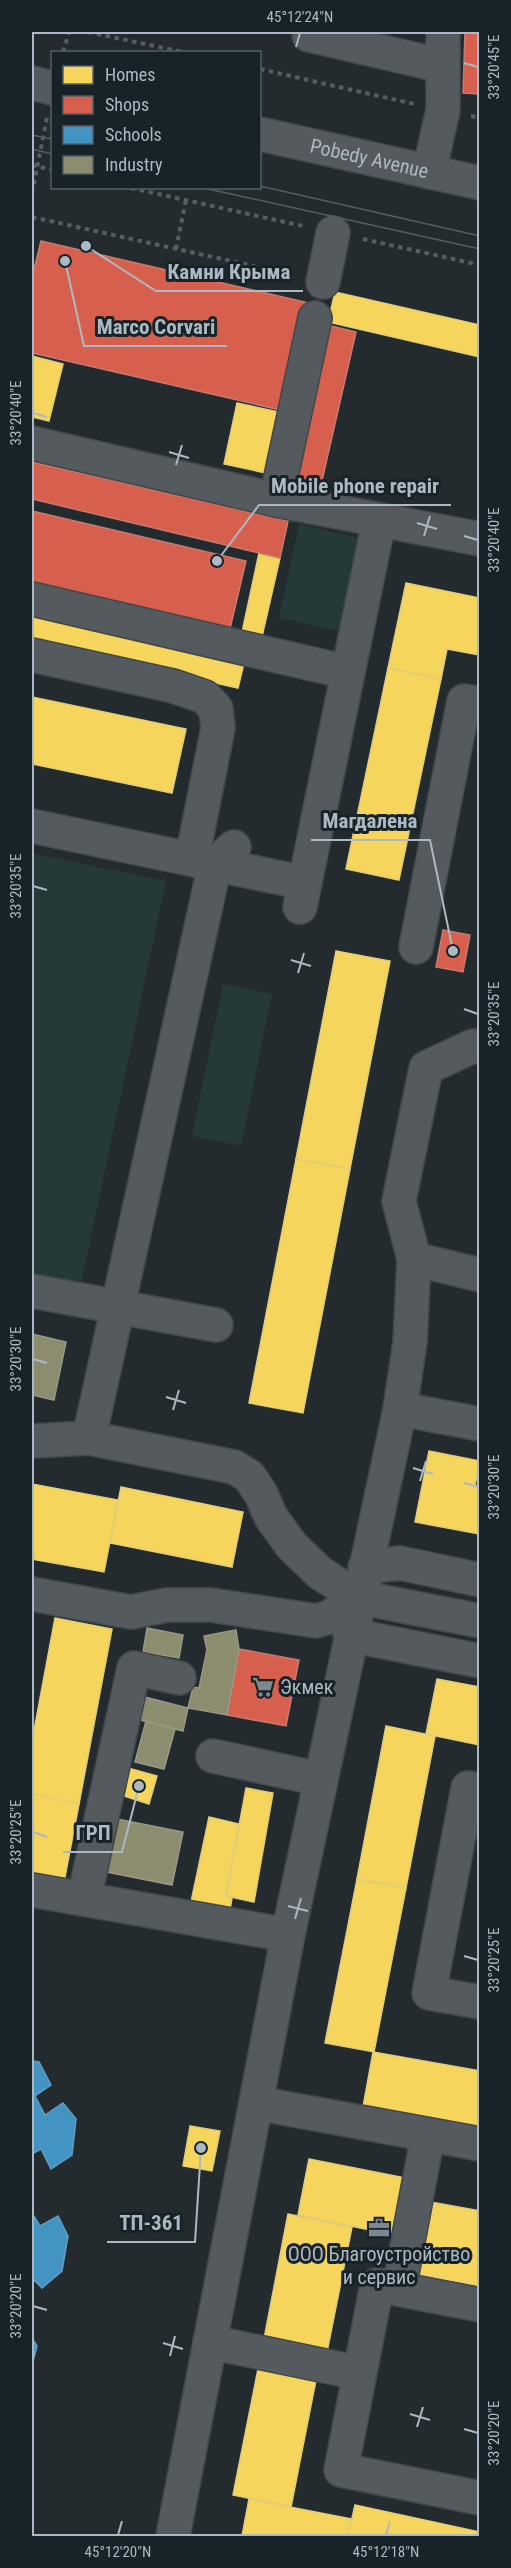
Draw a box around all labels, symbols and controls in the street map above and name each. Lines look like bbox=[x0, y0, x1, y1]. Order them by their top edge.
text: 45°12'24"N bbox=[267, 8, 333, 26]
text: 33°20'45"E bbox=[485, 35, 503, 99]
legend bbox=[51, 51, 261, 189]
text: Homes bbox=[105, 64, 155, 85]
text: Shops bbox=[105, 94, 149, 115]
text: Schools bbox=[105, 124, 162, 145]
street label: Pobedy Avenue bbox=[308, 134, 431, 183]
text: Industry bbox=[105, 154, 163, 175]
callout: Камни Крыма bbox=[156, 252, 303, 291]
text: Камни Крыма bbox=[168, 260, 291, 284]
callout: Marco Corvari bbox=[84, 307, 227, 346]
text: Marco Corvari bbox=[97, 315, 215, 339]
text: 33°20'40"E bbox=[7, 381, 25, 445]
callout: Mobile phone repair bbox=[259, 466, 451, 505]
text: Mobile phone repair bbox=[271, 474, 439, 498]
text: 33°20'40"E bbox=[485, 508, 503, 572]
callout: Магдалена bbox=[311, 801, 430, 840]
text: Магдалена bbox=[323, 809, 417, 833]
text: 33°20'35"E bbox=[7, 854, 25, 918]
text: 33°20'35"E bbox=[485, 982, 503, 1046]
text: 33°20'30"E bbox=[7, 1327, 25, 1391]
text: 33°20'30"E bbox=[485, 1455, 503, 1519]
supermarket icon: Экмек bbox=[251, 1675, 275, 1699]
place label: Экмек bbox=[280, 1675, 334, 1699]
text: 33°20'25"E bbox=[7, 1800, 25, 1864]
callout: ГРП bbox=[63, 1813, 122, 1852]
text: ГРП bbox=[75, 1821, 111, 1845]
text: 33°20'25"E bbox=[485, 1928, 503, 1992]
callout: ТП-361 bbox=[107, 2203, 195, 2242]
text: ТП-361 bbox=[119, 2211, 183, 2235]
office icon: ООО Благоустройство и сервис bbox=[367, 2216, 391, 2240]
place label: ООО Благоустройство и сервис bbox=[288, 2242, 470, 2289]
text: 33°20'20"E bbox=[7, 2274, 25, 2338]
text: 33°20'20"E bbox=[485, 2401, 503, 2465]
text: 45°12'20"N bbox=[85, 2543, 151, 2561]
text: 45°12'18"N bbox=[353, 2543, 419, 2561]

